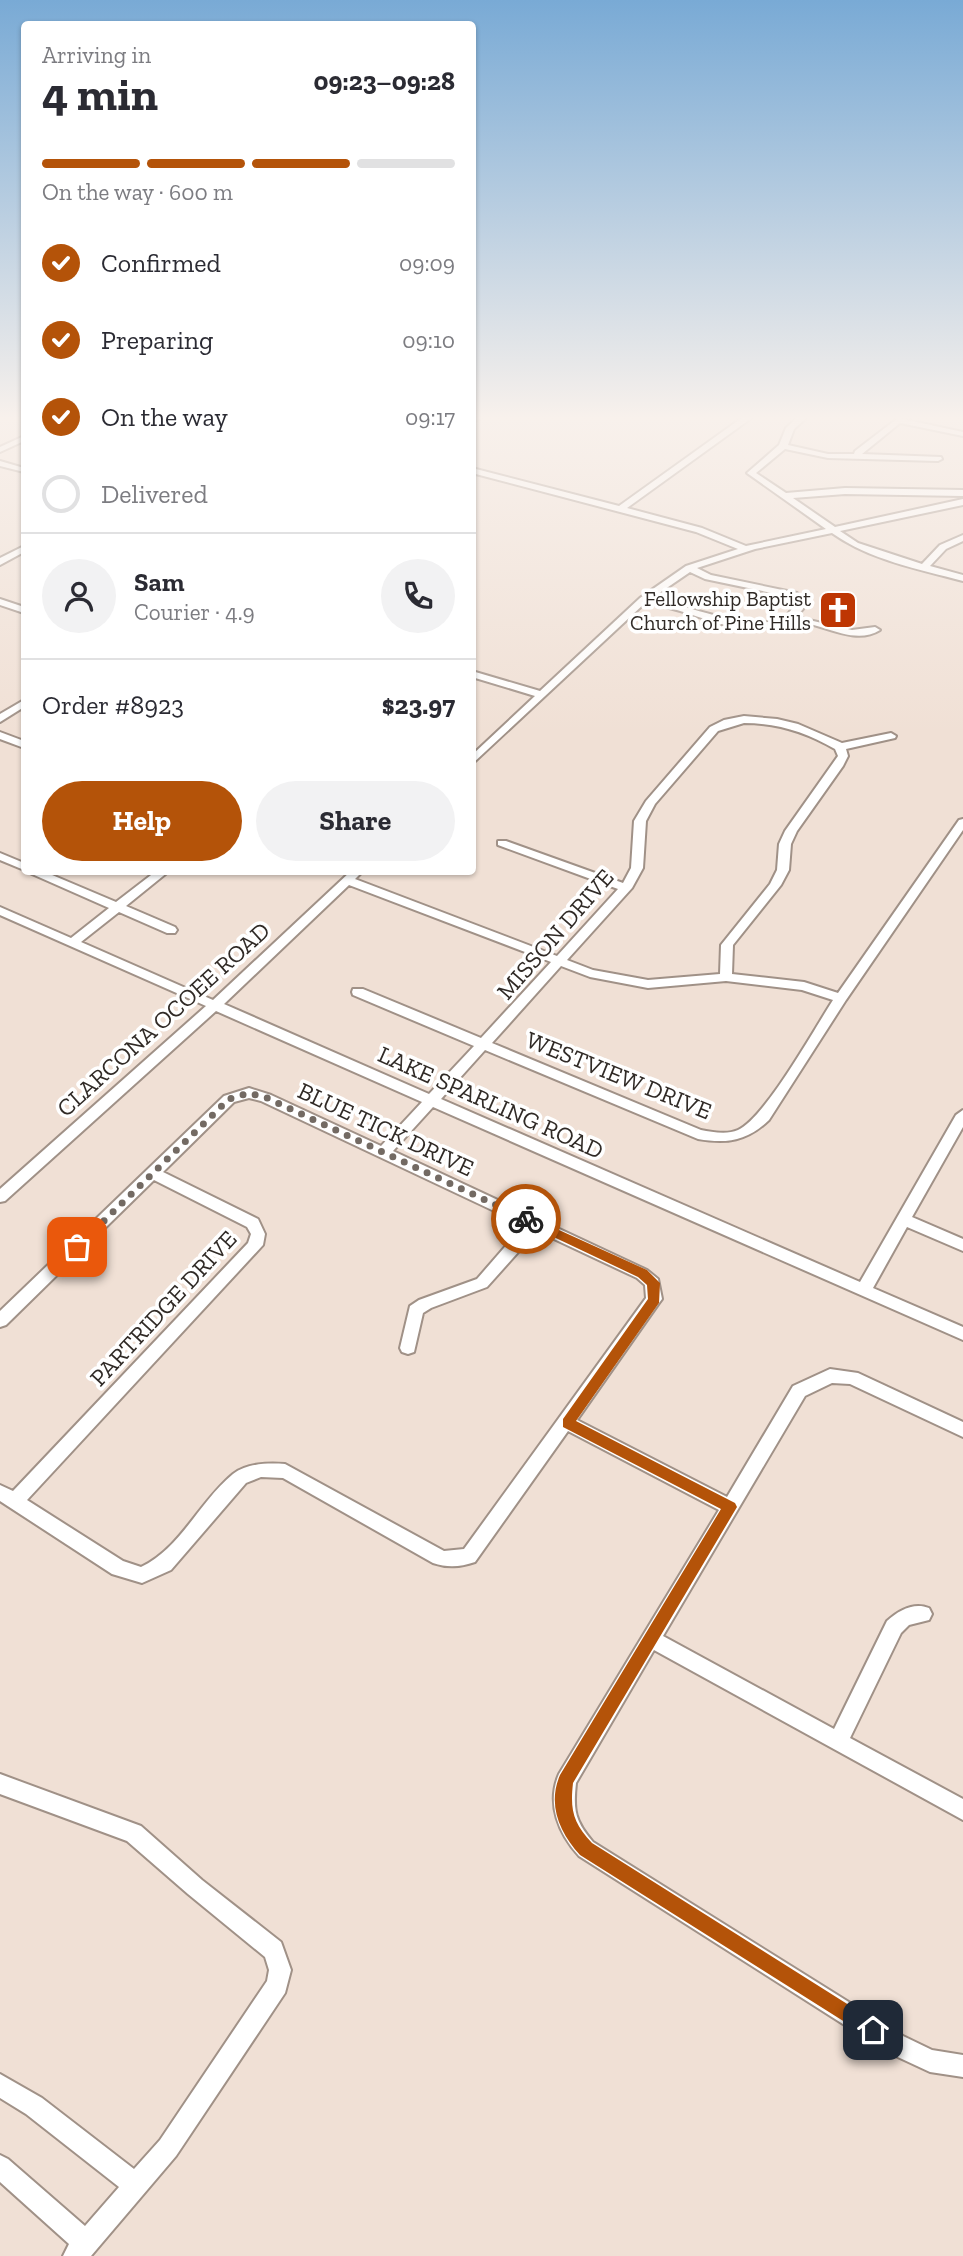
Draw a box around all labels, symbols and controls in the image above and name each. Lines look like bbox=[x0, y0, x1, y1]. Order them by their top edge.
text: Arriving in bbox=[42, 41, 151, 69]
text: 09:23–09:28 bbox=[313, 65, 455, 97]
text: 4 min bbox=[42, 67, 158, 122]
text: On the way · 600 m bbox=[42, 178, 233, 206]
icon: check bbox=[42, 244, 80, 282]
text: Confirmed bbox=[101, 247, 221, 279]
text: 09:09 bbox=[399, 249, 455, 277]
icon: check bbox=[42, 321, 80, 359]
text: Preparing bbox=[101, 324, 213, 356]
text: 09:10 bbox=[402, 326, 455, 354]
icon: check bbox=[42, 398, 80, 436]
text: On the way bbox=[101, 401, 228, 433]
text: 09:17 bbox=[405, 403, 455, 431]
text: Delivered bbox=[101, 478, 208, 510]
button: person bbox=[42, 559, 116, 633]
button: phone bbox=[381, 559, 455, 633]
text: Sam bbox=[134, 566, 184, 598]
place label: Fellowship Baptist Church of Pine Hills bbox=[630, 586, 811, 635]
church icon: Fellowship Baptist Church of Pine Hills bbox=[817, 589, 859, 631]
text: Courier · 4.9 bbox=[134, 598, 255, 626]
text: Order #8923 bbox=[42, 689, 184, 721]
text: $23.97 bbox=[382, 689, 455, 721]
button: Help bbox=[42, 781, 242, 861]
button: Share bbox=[256, 781, 455, 861]
street label: MISSON DRIVE bbox=[490, 863, 620, 1005]
street label: CLARCONA OCOEE ROAD bbox=[50, 916, 276, 1122]
street label: WESTVIEW DRIVE bbox=[522, 1025, 716, 1125]
street label: LAKE SPARLING ROAD bbox=[374, 1039, 608, 1165]
street label: BLUE TICK DRIVE bbox=[293, 1076, 479, 1182]
courier bbox=[491, 1184, 561, 1254]
icon: bike bbox=[507, 1200, 545, 1238]
pin bbox=[47, 1217, 107, 1277]
street label: PARTRIDGE DRIVE bbox=[83, 1224, 243, 1392]
icon: bag bbox=[58, 1228, 96, 1266]
pin bbox=[843, 2000, 903, 2060]
icon: home bbox=[854, 2011, 892, 2049]

